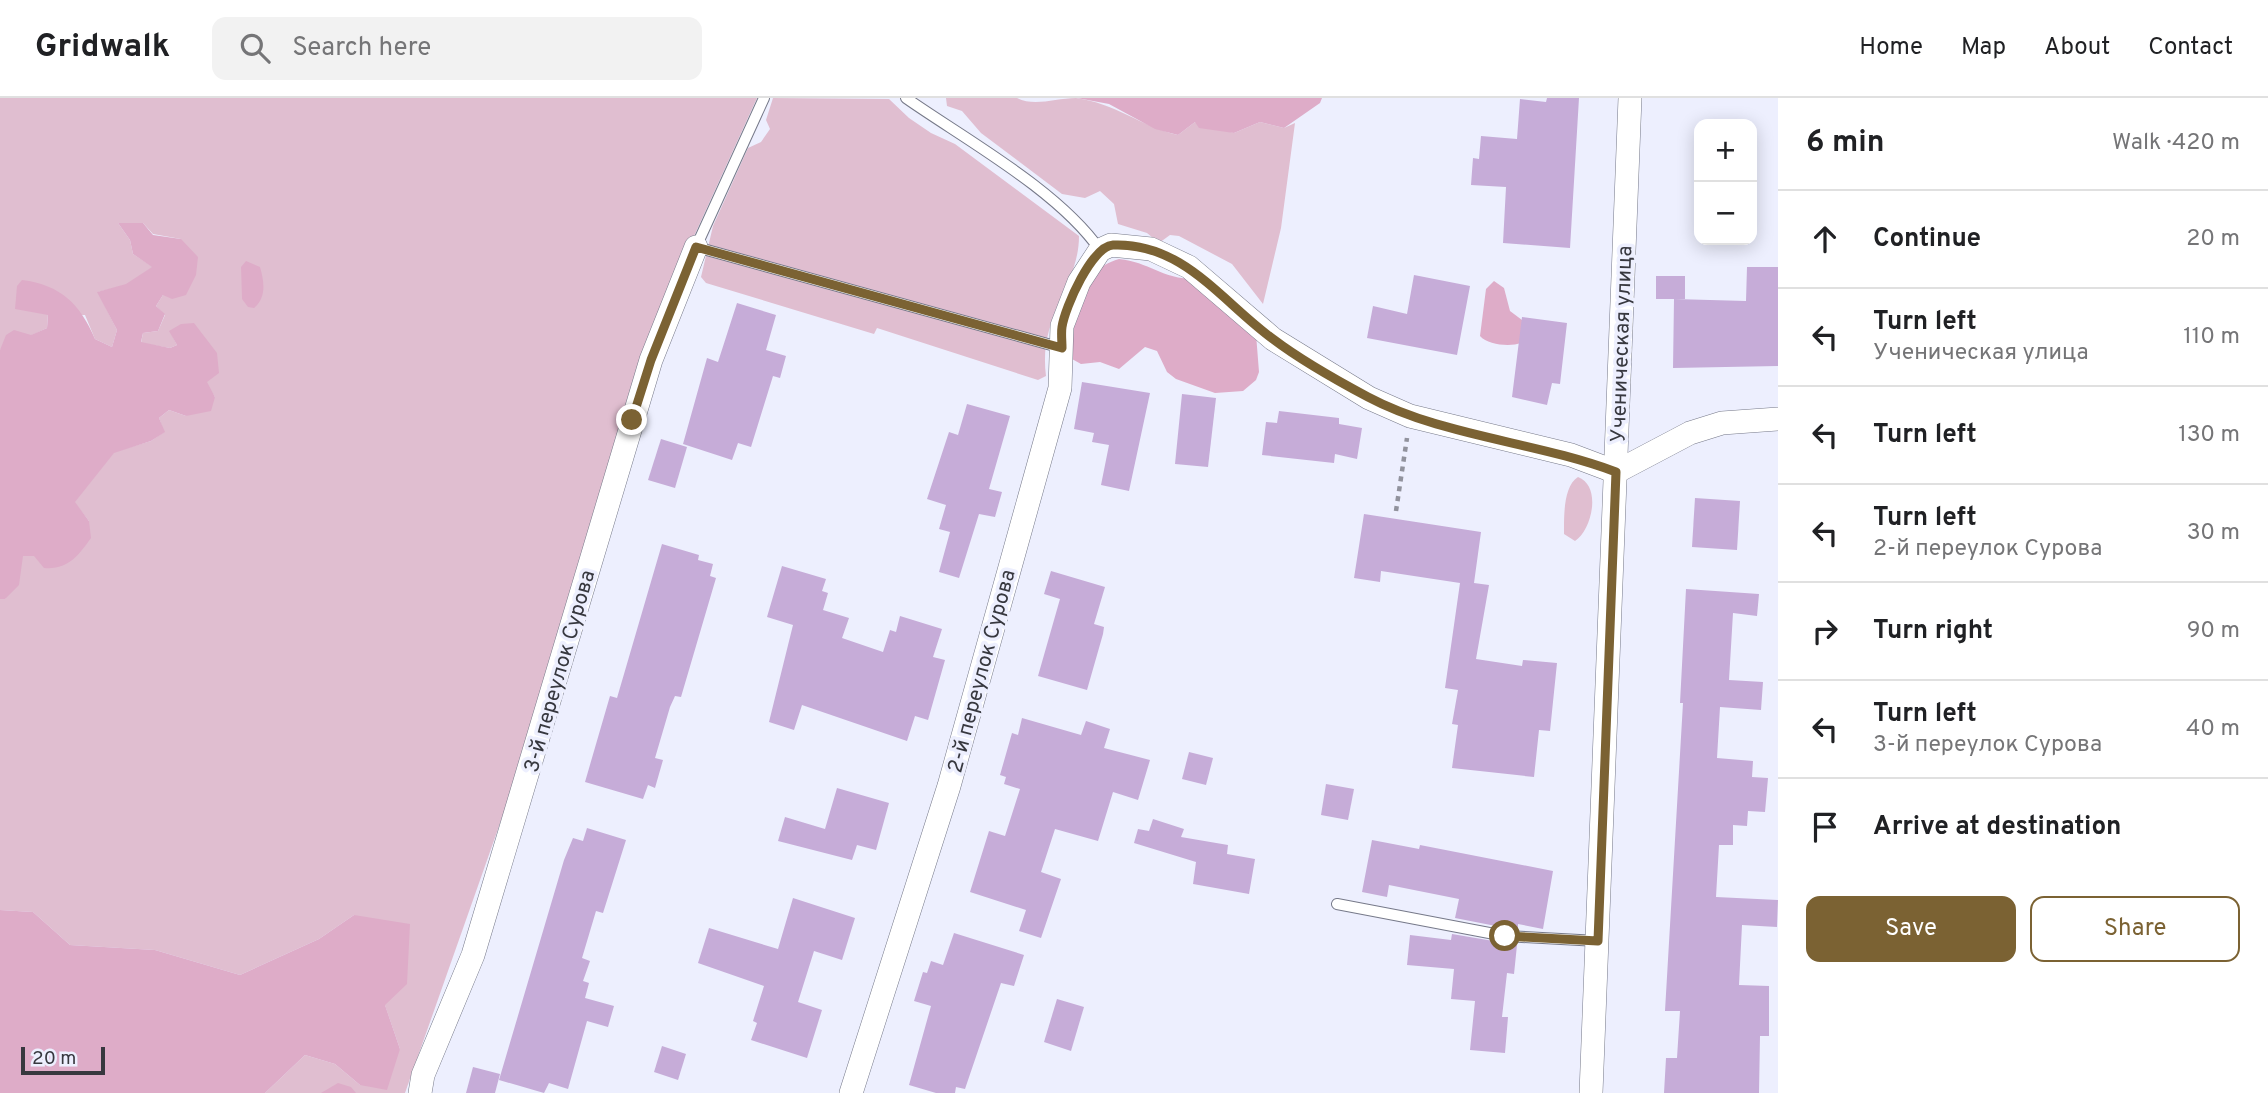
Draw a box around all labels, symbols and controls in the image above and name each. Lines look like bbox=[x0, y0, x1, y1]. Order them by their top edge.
search box bbox=[212, 17, 702, 80]
text: Gridwalk bbox=[35, 27, 170, 69]
icon: search bbox=[236, 29, 274, 67]
text: Search here bbox=[292, 32, 431, 65]
text: Home bbox=[1859, 33, 1923, 63]
text: Map bbox=[1961, 33, 2006, 63]
text: About bbox=[2044, 33, 2110, 63]
text: Contact bbox=[2148, 33, 2233, 63]
map controls bbox=[1694, 119, 1757, 245]
button: + bbox=[1694, 119, 1757, 182]
text: 6 min bbox=[1806, 125, 1884, 162]
text: Walk · 420 m bbox=[2112, 129, 2240, 158]
button: − bbox=[1694, 182, 1757, 245]
icon: ahead bbox=[1806, 220, 1844, 258]
text: Continue bbox=[1873, 223, 1981, 256]
text: 20 m bbox=[2186, 225, 2240, 254]
street label: Ученическая улица bbox=[1606, 245, 1639, 443]
text: Turn left bbox=[1873, 306, 1977, 339]
icon: left bbox=[1806, 318, 1844, 356]
text: 110 m bbox=[2183, 323, 2240, 352]
text: Ученическая улица bbox=[1873, 339, 2089, 368]
route end bbox=[616, 404, 647, 435]
icon: left bbox=[1806, 416, 1844, 454]
text: Turn left bbox=[1873, 419, 1977, 452]
text: 130 m bbox=[2178, 421, 2240, 450]
text: Turn left bbox=[1873, 502, 1977, 535]
icon: left bbox=[1806, 514, 1844, 552]
text: 30 m bbox=[2187, 519, 2240, 548]
text: 2-й переулок Сурова bbox=[1873, 535, 2102, 564]
street label: 3-й переулок Сурова bbox=[519, 567, 602, 776]
street label: 2-й переулок Сурова bbox=[942, 567, 1023, 776]
icon: right bbox=[1806, 612, 1844, 650]
text: Turn right bbox=[1873, 615, 1993, 648]
text: 90 m bbox=[2187, 617, 2240, 646]
text: Turn left bbox=[1873, 698, 1977, 731]
icon: left bbox=[1806, 710, 1844, 748]
text: 40 m bbox=[2186, 715, 2240, 744]
text: 3-й переулок Сурова bbox=[1873, 731, 2102, 760]
icon: arrive bbox=[1806, 808, 1844, 846]
text: Arrive at destination bbox=[1873, 811, 2121, 844]
button: Save bbox=[1806, 896, 2016, 962]
button: Share bbox=[2030, 896, 2240, 962]
route start bbox=[1489, 920, 1520, 951]
scale bar bbox=[21, 1044, 105, 1076]
text: 20 m bbox=[32, 1047, 76, 1071]

